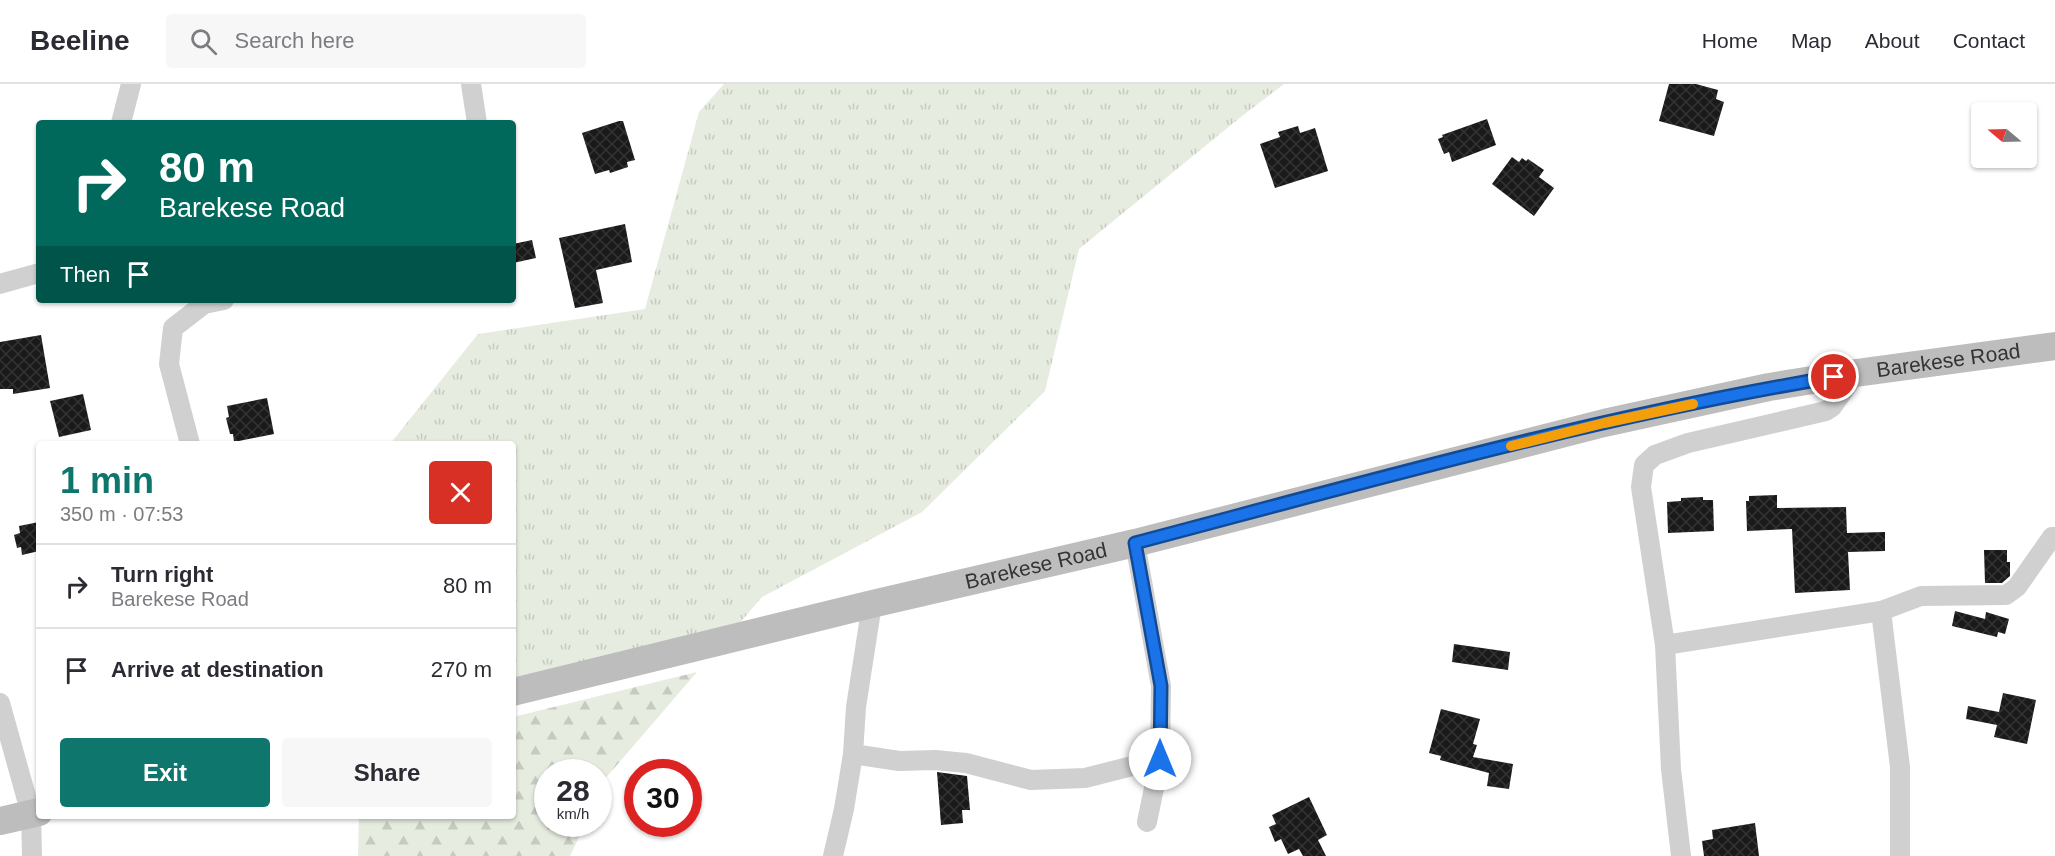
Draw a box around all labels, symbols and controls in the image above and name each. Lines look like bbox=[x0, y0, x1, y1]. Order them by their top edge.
search box bbox=[166, 14, 586, 68]
text: Beeline bbox=[30, 25, 130, 56]
icon: search bbox=[187, 25, 220, 58]
text: Search here bbox=[235, 28, 354, 53]
text: Home bbox=[1702, 29, 1758, 52]
text: Map bbox=[1791, 29, 1832, 52]
text: About bbox=[1865, 29, 1920, 52]
text: Contact bbox=[1953, 29, 2025, 52]
north arrow bbox=[1971, 102, 2037, 168]
map controls bbox=[1971, 102, 2037, 168]
icon: right bbox=[60, 144, 138, 222]
text: 80 m bbox=[159, 144, 255, 191]
text: Barekese Road bbox=[159, 193, 345, 223]
icon: arrive bbox=[122, 258, 155, 291]
text: Then bbox=[60, 262, 110, 287]
street label: Barekese Road bbox=[1875, 339, 2022, 381]
pin bbox=[1808, 351, 1859, 402]
icon: arrive bbox=[1817, 360, 1850, 393]
text: 1 min bbox=[60, 460, 154, 501]
button: close bbox=[429, 461, 492, 524]
text: 350 m · 07:53 bbox=[60, 503, 183, 525]
street label: Barekese Road bbox=[963, 538, 1109, 593]
text: Turn right bbox=[111, 562, 213, 587]
icon: right bbox=[60, 570, 93, 603]
text: 80 m bbox=[443, 573, 492, 598]
text: Barekese Road bbox=[111, 588, 249, 610]
icon: arrive bbox=[60, 654, 93, 687]
text: Arrive at destination bbox=[111, 657, 324, 682]
text: 270 m bbox=[431, 657, 492, 682]
position arrow bbox=[1128, 727, 1192, 791]
button: Exit bbox=[60, 738, 270, 807]
button: Share bbox=[282, 738, 492, 807]
speed limit sign: 30 bbox=[624, 759, 702, 837]
text: 28 bbox=[556, 774, 590, 807]
text: km/h bbox=[557, 805, 589, 822]

